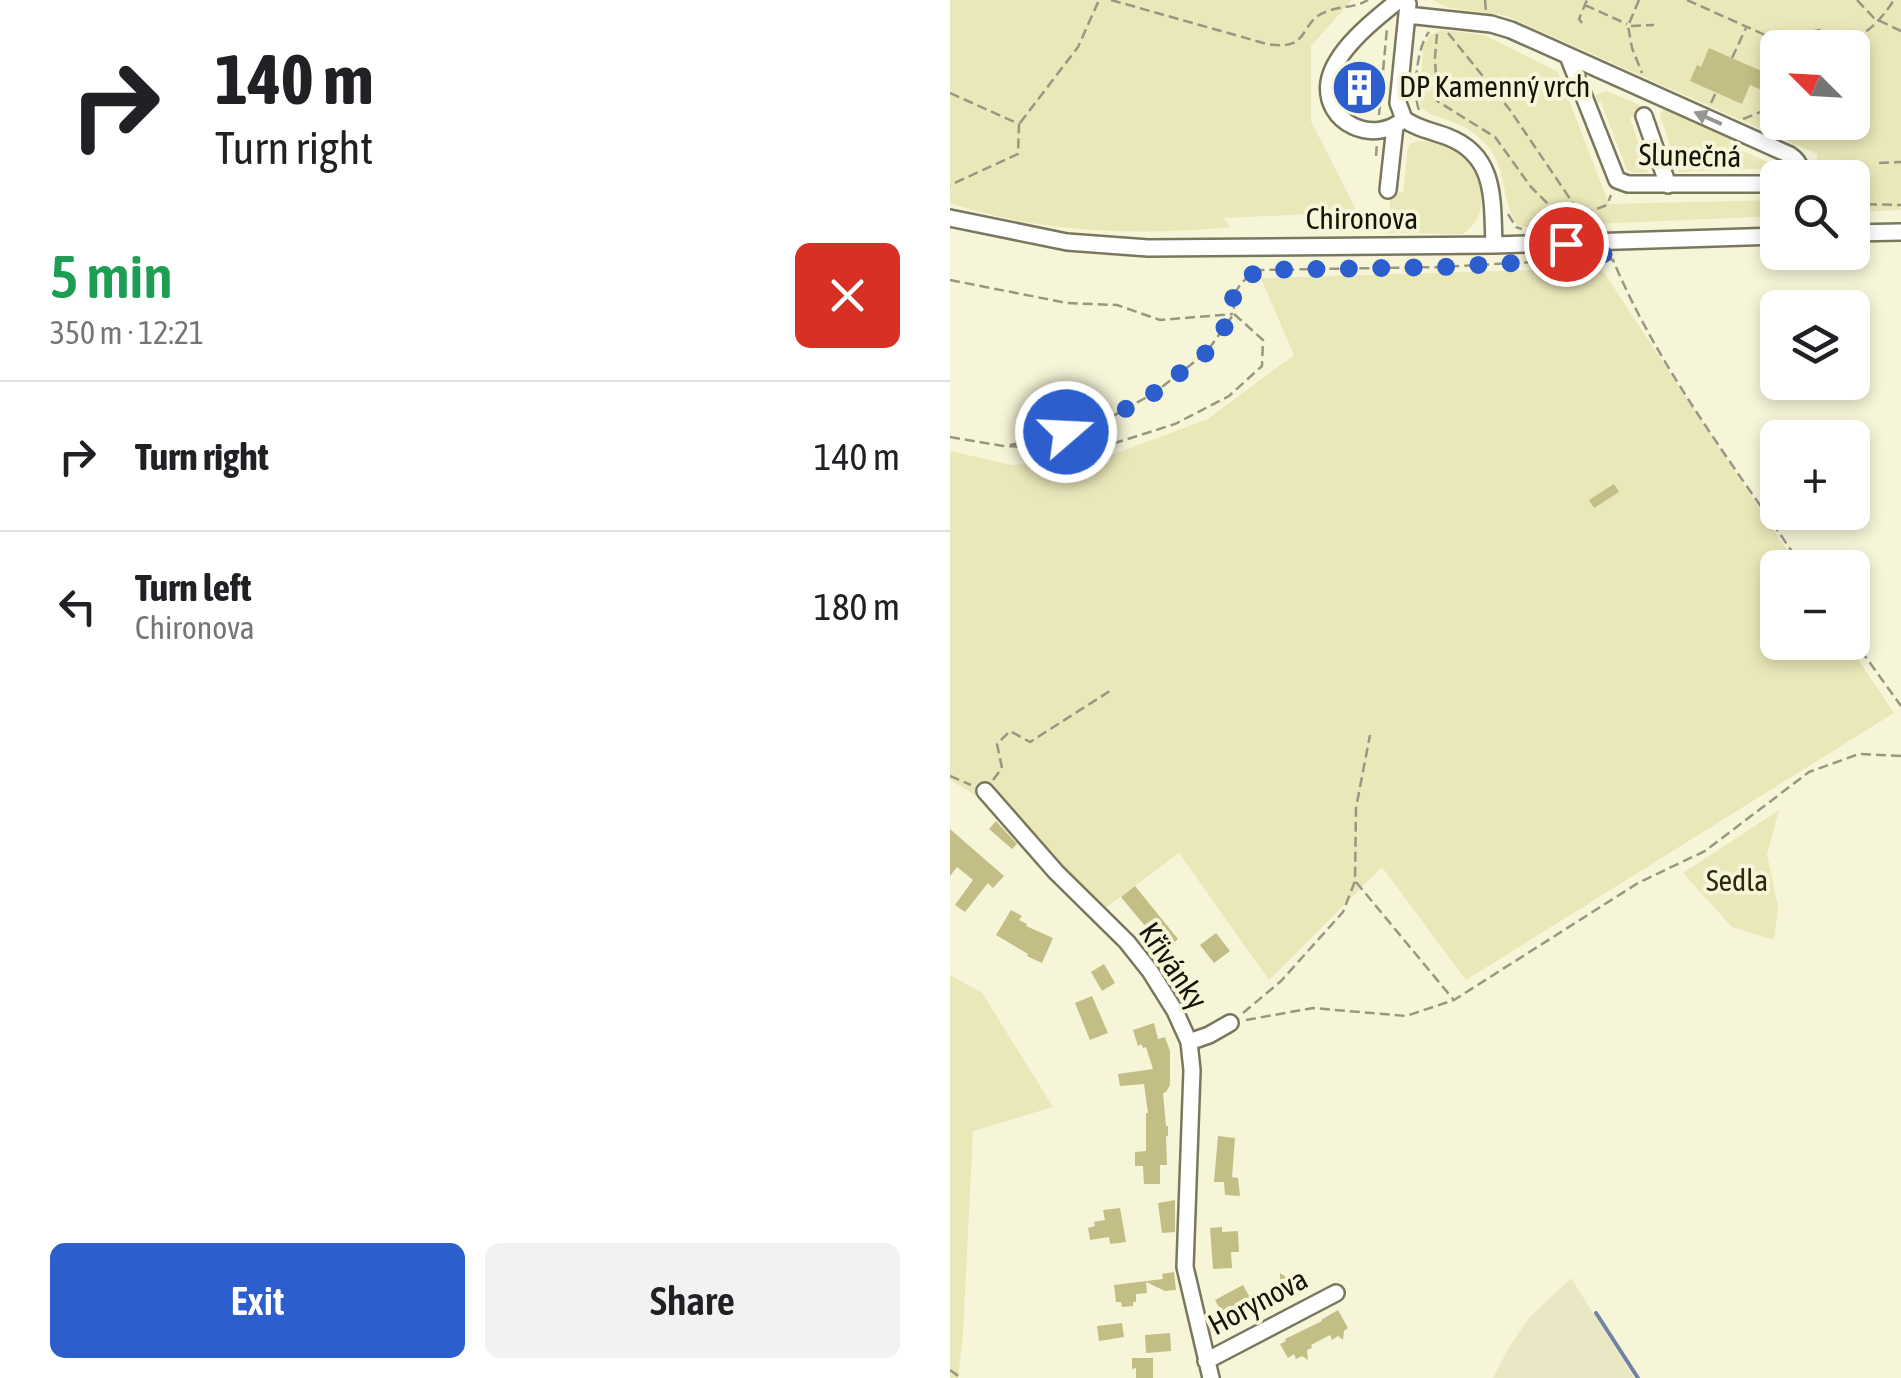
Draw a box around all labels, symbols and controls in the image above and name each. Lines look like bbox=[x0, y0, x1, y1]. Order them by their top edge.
north arrow bbox=[1760, 30, 1870, 140]
map controls bbox=[1760, 30, 1870, 660]
text: 140 m bbox=[215, 39, 374, 119]
icon: right bbox=[50, 40, 180, 170]
building icon: DP Kamenný vrch bbox=[1330, 57, 1390, 117]
place label: DP Kamenný vrch bbox=[1399, 69, 1590, 103]
one-way arrow bbox=[1693, 110, 1723, 126]
text: Turn right bbox=[215, 122, 373, 174]
street label: Slunečná bbox=[1638, 137, 1742, 173]
button: search bbox=[1760, 160, 1870, 270]
street label: Chironova bbox=[1306, 201, 1418, 235]
pin bbox=[1524, 202, 1609, 287]
icon: arrive bbox=[1539, 217, 1594, 272]
text: 5 min bbox=[50, 242, 173, 311]
button: close bbox=[795, 243, 900, 348]
button: layers bbox=[1760, 290, 1870, 400]
text: 350 m · 12:21 bbox=[50, 314, 204, 351]
position arrow bbox=[1014, 380, 1118, 484]
button: + bbox=[1760, 420, 1870, 530]
icon: right bbox=[50, 429, 105, 484]
text: Turn right bbox=[135, 435, 269, 478]
text: 140 m bbox=[814, 435, 900, 478]
button: − bbox=[1760, 550, 1870, 660]
text: Turn left bbox=[135, 566, 251, 609]
icon: left bbox=[50, 579, 105, 634]
text: 180 m bbox=[814, 585, 900, 628]
text: Chironova bbox=[135, 609, 255, 646]
park label: Sedla bbox=[1706, 863, 1768, 897]
street label: Křivánky bbox=[1133, 916, 1215, 1015]
button: Exit bbox=[50, 1243, 465, 1358]
button: Share bbox=[485, 1243, 900, 1358]
street label: Horynova bbox=[1202, 1261, 1313, 1341]

